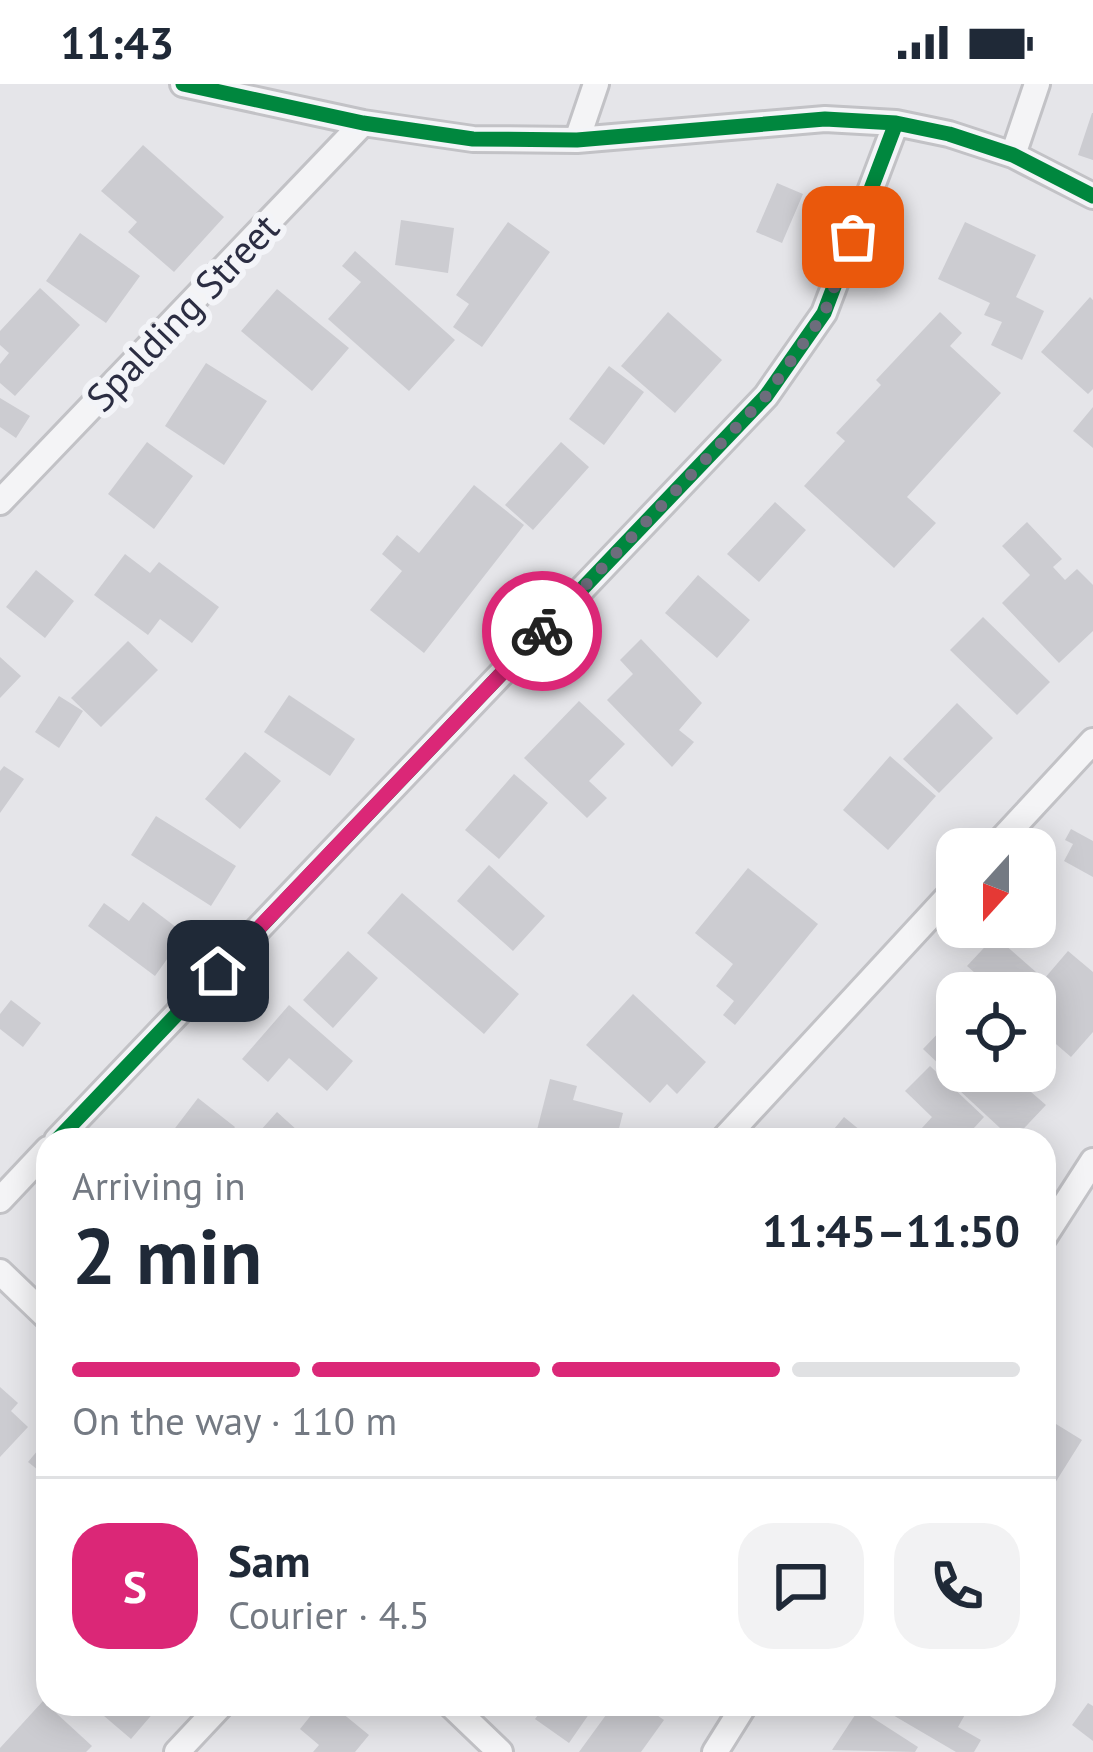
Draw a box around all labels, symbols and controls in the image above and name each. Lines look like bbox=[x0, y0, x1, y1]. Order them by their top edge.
text: 11:43 bbox=[60, 13, 174, 71]
pin bbox=[802, 186, 904, 288]
street label: Spalding Street bbox=[75, 202, 289, 422]
icon: bag bbox=[820, 204, 886, 270]
courier bbox=[482, 571, 602, 691]
icon: bike bbox=[509, 598, 575, 664]
north arrow bbox=[936, 828, 1056, 948]
map controls bbox=[936, 828, 1056, 1092]
pin bbox=[167, 920, 269, 1022]
icon: home bbox=[185, 938, 251, 1004]
button: locate bbox=[936, 972, 1056, 1092]
text: Arriving in bbox=[72, 1160, 246, 1211]
text: 11:45–11:50 bbox=[762, 1201, 1020, 1259]
text: 2 min bbox=[72, 1205, 262, 1306]
text: On the way · 110 m bbox=[72, 1395, 397, 1446]
button: chat bbox=[738, 1523, 864, 1649]
button: phone bbox=[894, 1523, 1020, 1649]
text: Sam bbox=[228, 1531, 310, 1589]
text: S bbox=[123, 1557, 147, 1615]
text: Courier · 4.5 bbox=[228, 1589, 430, 1640]

